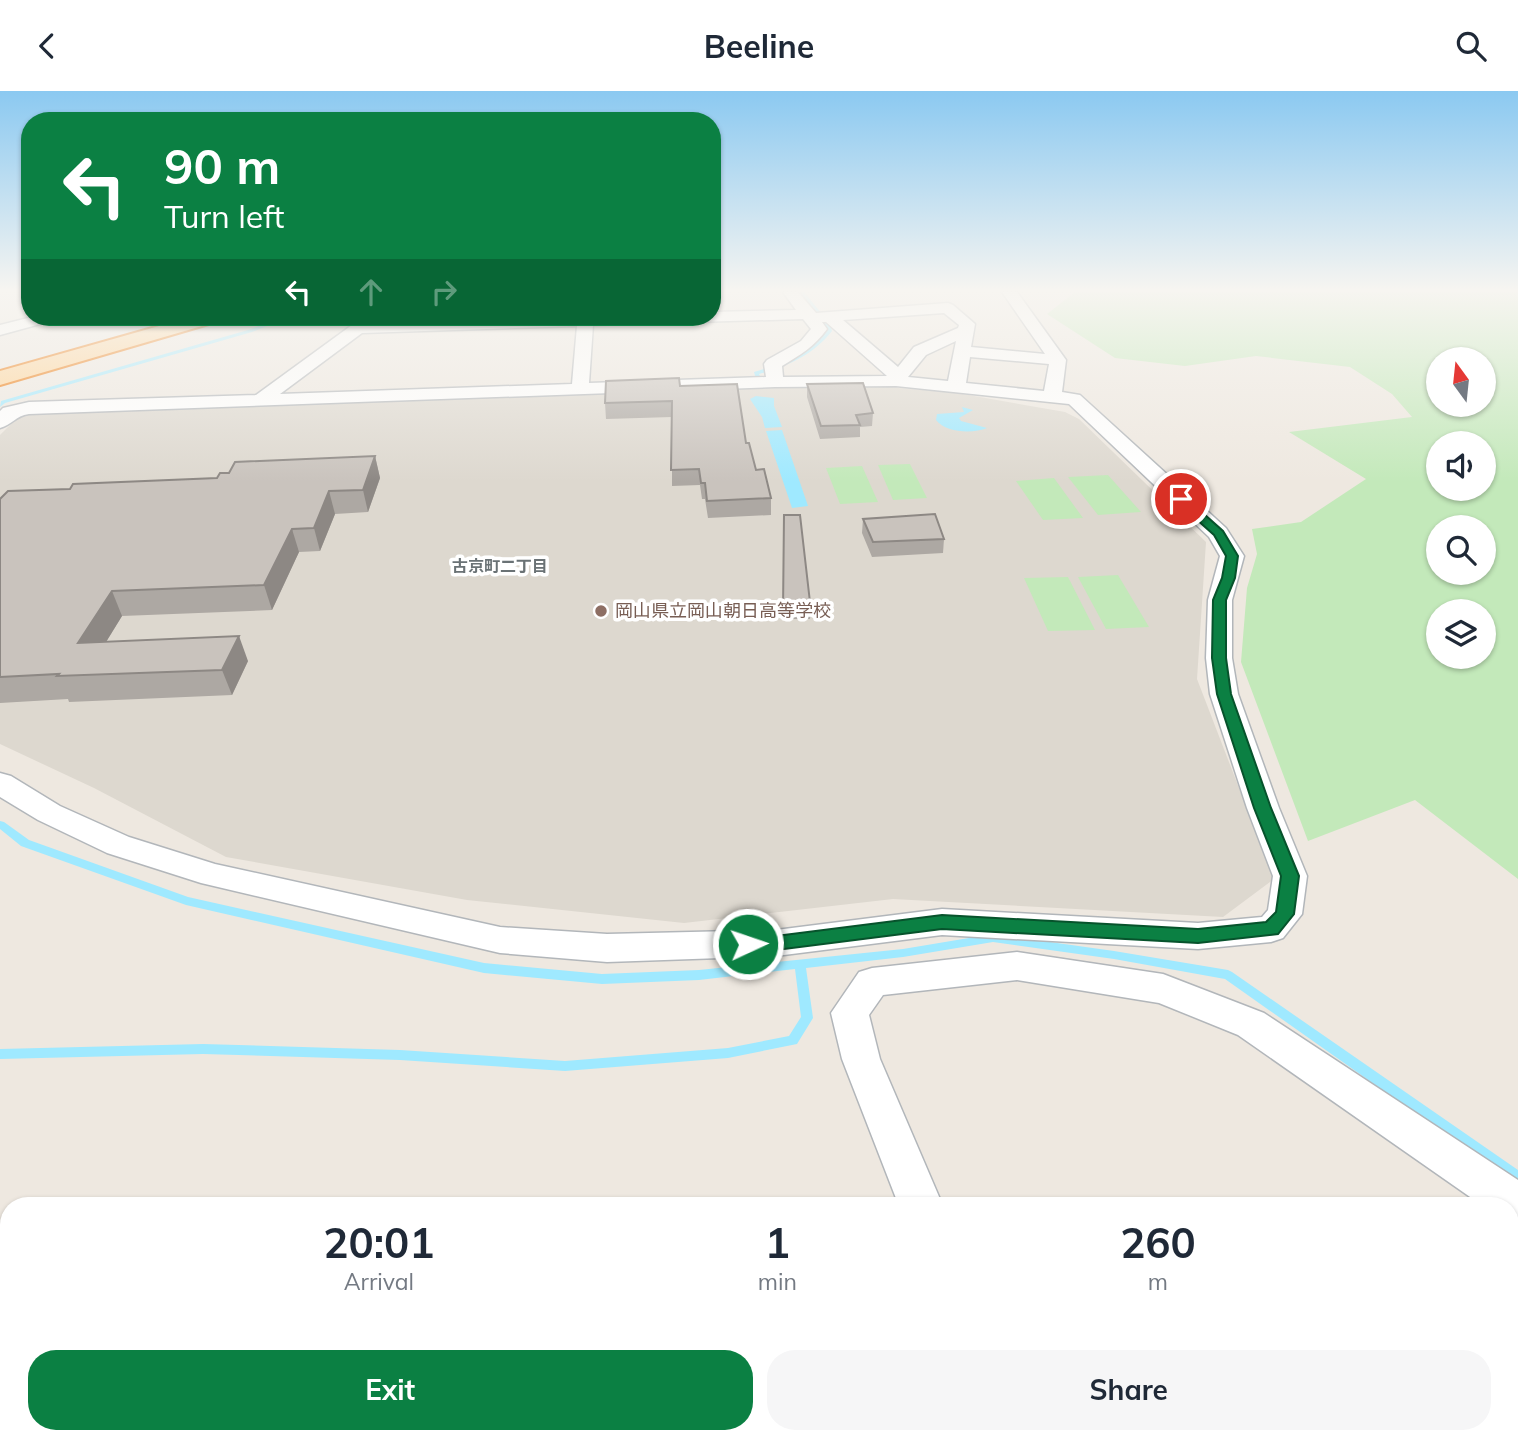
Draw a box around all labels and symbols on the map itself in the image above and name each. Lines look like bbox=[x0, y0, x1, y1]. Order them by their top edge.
north arrow bbox=[1426, 347, 1496, 417]
pin bbox=[1151, 469, 1211, 529]
district label: 古京町二丁目 bbox=[452, 556, 548, 576]
place label: 岡山県立岡山朝日高等学校 bbox=[615, 599, 831, 622]
marker: 岡山県立岡山朝日高等学校 bbox=[593, 603, 609, 619]
position arrow bbox=[711, 907, 785, 981]

